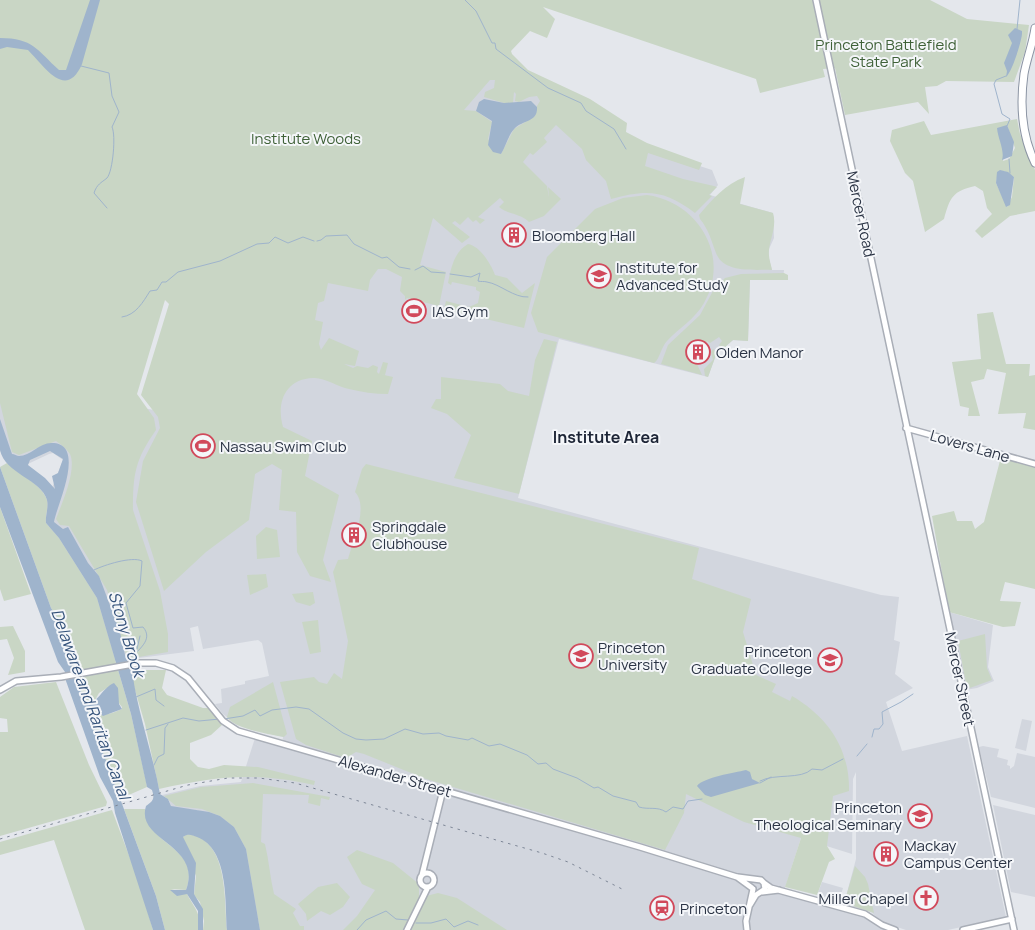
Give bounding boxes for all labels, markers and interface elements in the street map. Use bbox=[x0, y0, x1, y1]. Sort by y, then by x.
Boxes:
park label: Princeton Battlefield State Park bbox=[815, 34, 957, 72]
park label: Institute Woods bbox=[251, 128, 361, 149]
street label: Mercer Road bbox=[842, 169, 880, 259]
building icon: Bloomberg Hall bbox=[501, 222, 527, 248]
place label: Bloomberg Hall bbox=[532, 225, 635, 246]
place label: Institute for Advanced Study bbox=[616, 257, 729, 295]
school or university icon: Institute for Advanced Study bbox=[586, 263, 612, 289]
sports icon: IAS Gym bbox=[401, 298, 427, 324]
place label: IAS Gym bbox=[432, 301, 488, 322]
building icon: Olden Manor bbox=[685, 339, 711, 365]
place label: Olden Manor bbox=[716, 342, 804, 363]
street label: Lovers Lane bbox=[928, 425, 1012, 467]
district label: Institute Area bbox=[553, 426, 659, 448]
sports icon: Nassau Swim Club bbox=[190, 433, 216, 459]
place label: Nassau Swim Club bbox=[220, 436, 347, 457]
place label: Springdale Clubhouse bbox=[372, 516, 448, 554]
building icon: Springdale Clubhouse bbox=[341, 522, 367, 548]
water label: Stony Brook bbox=[104, 588, 151, 682]
water label: Delaware and Raritan Canal bbox=[46, 606, 137, 804]
street label: Mercer Street bbox=[940, 630, 980, 728]
place label: Princeton University bbox=[598, 637, 667, 675]
place label: Princeton Graduate College bbox=[691, 641, 812, 679]
school or university icon: Princeton University bbox=[568, 643, 594, 669]
school or university icon: Princeton Graduate College bbox=[817, 647, 843, 673]
street label: Alexander Street bbox=[336, 750, 454, 802]
place label: Princeton Theological Seminary bbox=[754, 797, 902, 835]
school or university icon: Princeton Theological Seminary bbox=[907, 803, 933, 829]
place label: Mackay Campus Center bbox=[904, 835, 1013, 873]
building icon: Mackay Campus Center bbox=[873, 841, 899, 867]
church icon: Miller Chapel bbox=[913, 885, 939, 911]
place label: Miller Chapel bbox=[819, 888, 908, 909]
station icon: Princeton bbox=[649, 895, 675, 921]
place label: Princeton bbox=[680, 898, 747, 919]

